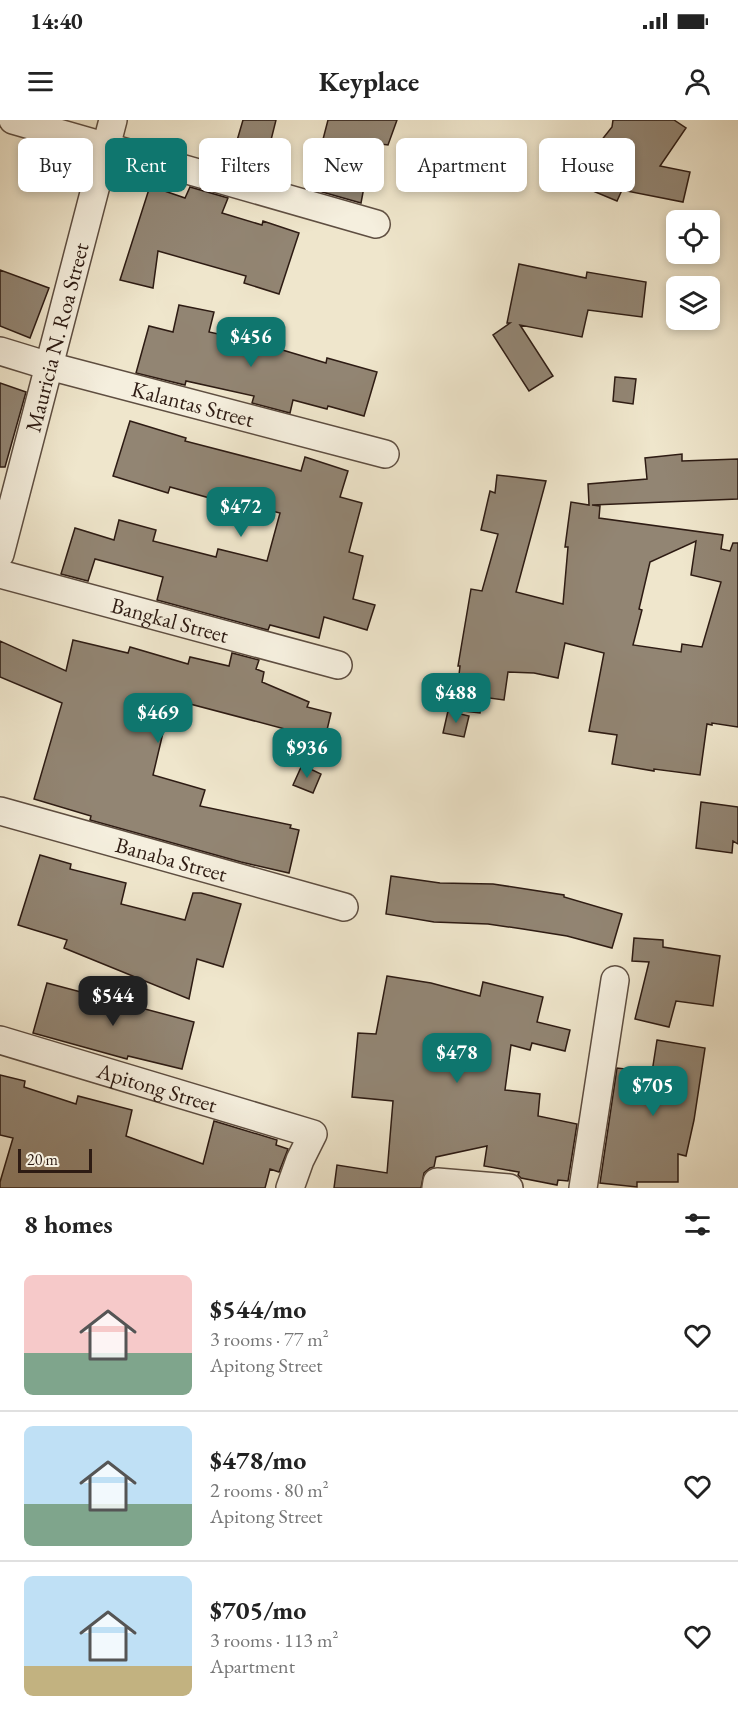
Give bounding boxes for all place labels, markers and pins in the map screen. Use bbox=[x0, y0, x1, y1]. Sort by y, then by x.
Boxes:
pin: $456 bbox=[215, 317, 287, 368]
pin: $472 bbox=[205, 487, 277, 538]
pin: $488 bbox=[420, 673, 492, 724]
pin: $469 bbox=[122, 693, 194, 744]
pin: $936 bbox=[271, 728, 343, 779]
pin: $544 bbox=[77, 976, 149, 1027]
pin: $478 bbox=[421, 1033, 493, 1084]
pin: $705 bbox=[617, 1066, 689, 1117]

